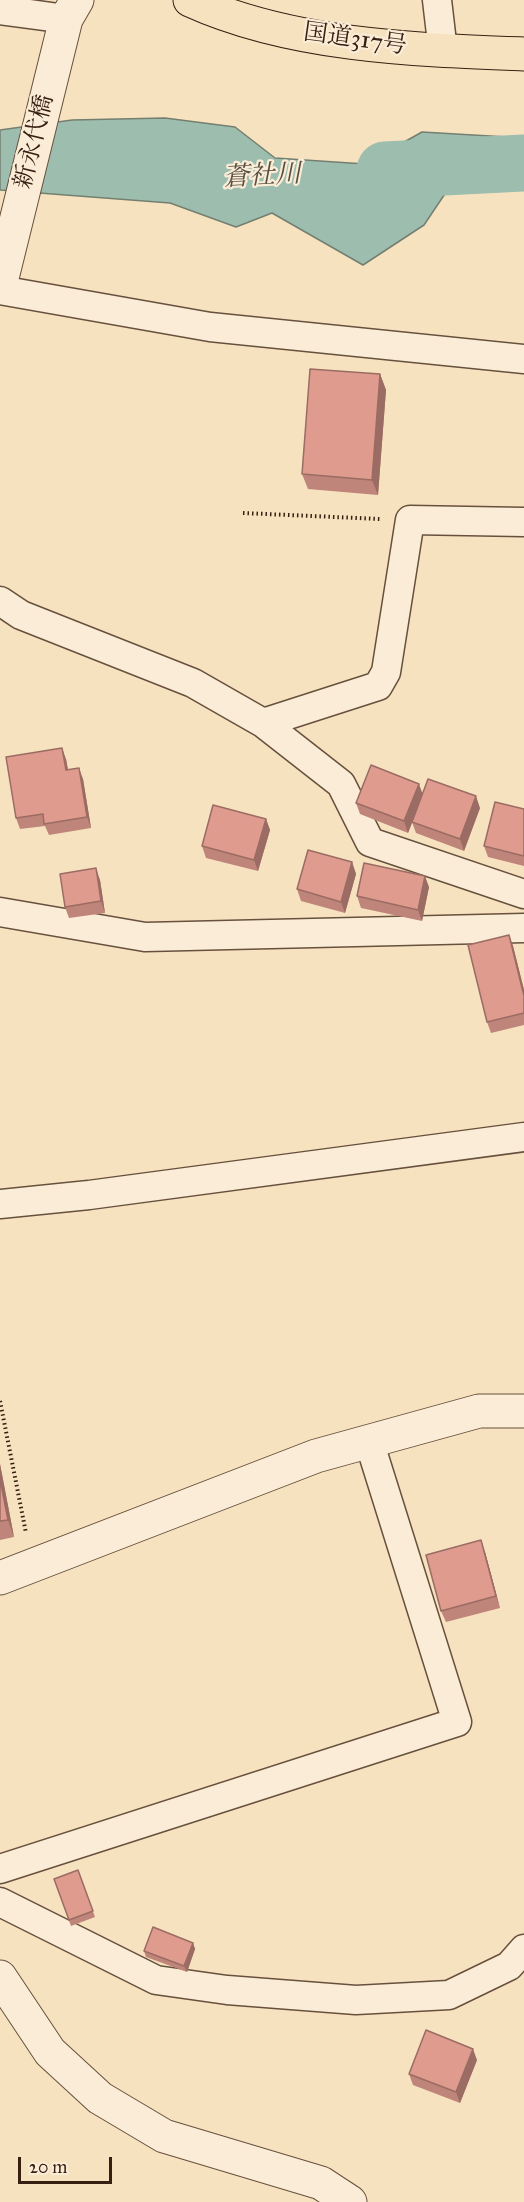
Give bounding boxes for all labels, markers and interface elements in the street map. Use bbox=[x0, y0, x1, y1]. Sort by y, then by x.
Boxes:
street label: 国道317号 bbox=[302, 19, 408, 61]
street label: 新永代橋 bbox=[9, 92, 61, 192]
water label: 蒼社川 bbox=[222, 159, 302, 195]
scale bar bbox=[21, 2145, 116, 2183]
text: 20 m bbox=[29, 2156, 67, 2178]

